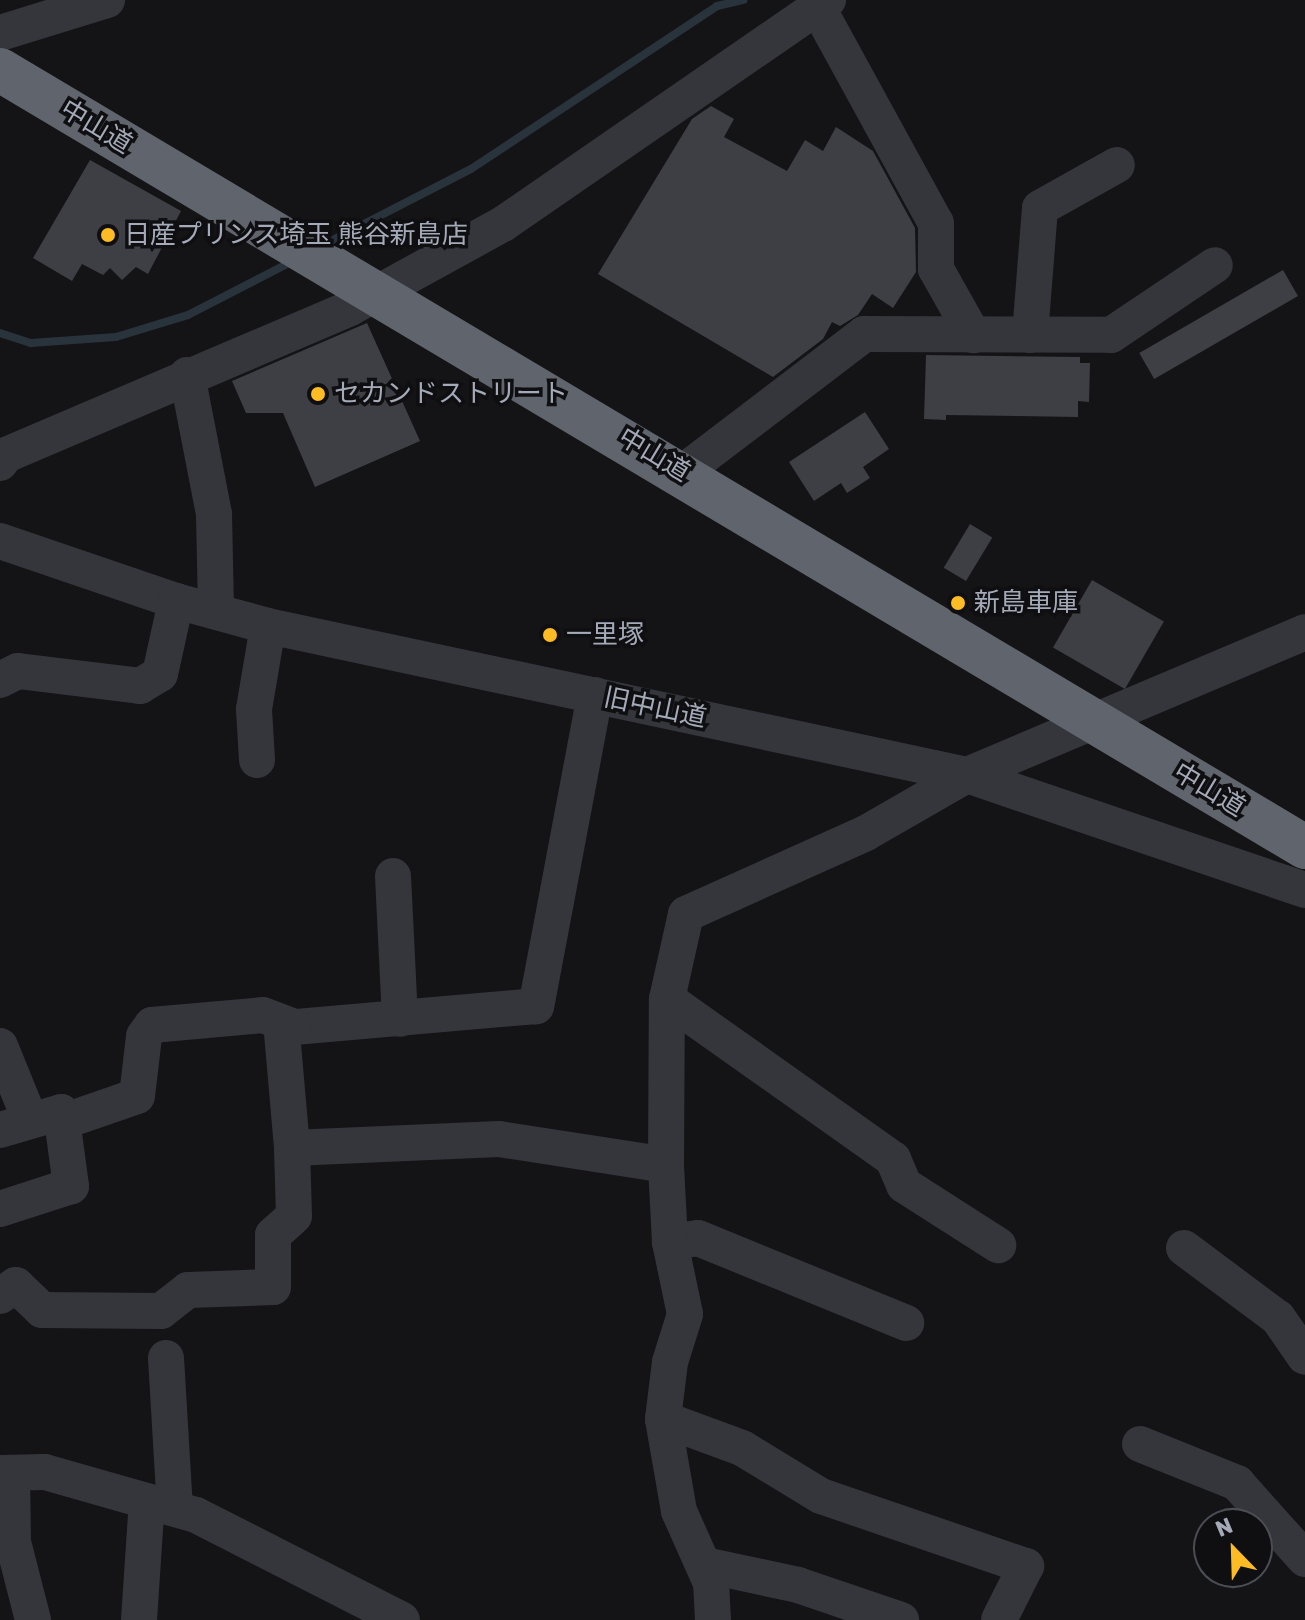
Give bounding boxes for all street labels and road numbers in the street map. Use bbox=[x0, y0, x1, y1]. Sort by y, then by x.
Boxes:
street label: 中山道 bbox=[55, 94, 137, 160]
street label: 中山道 bbox=[613, 422, 695, 488]
street label: 旧中山道 bbox=[601, 682, 709, 734]
street label: 中山道 bbox=[1168, 757, 1250, 823]

